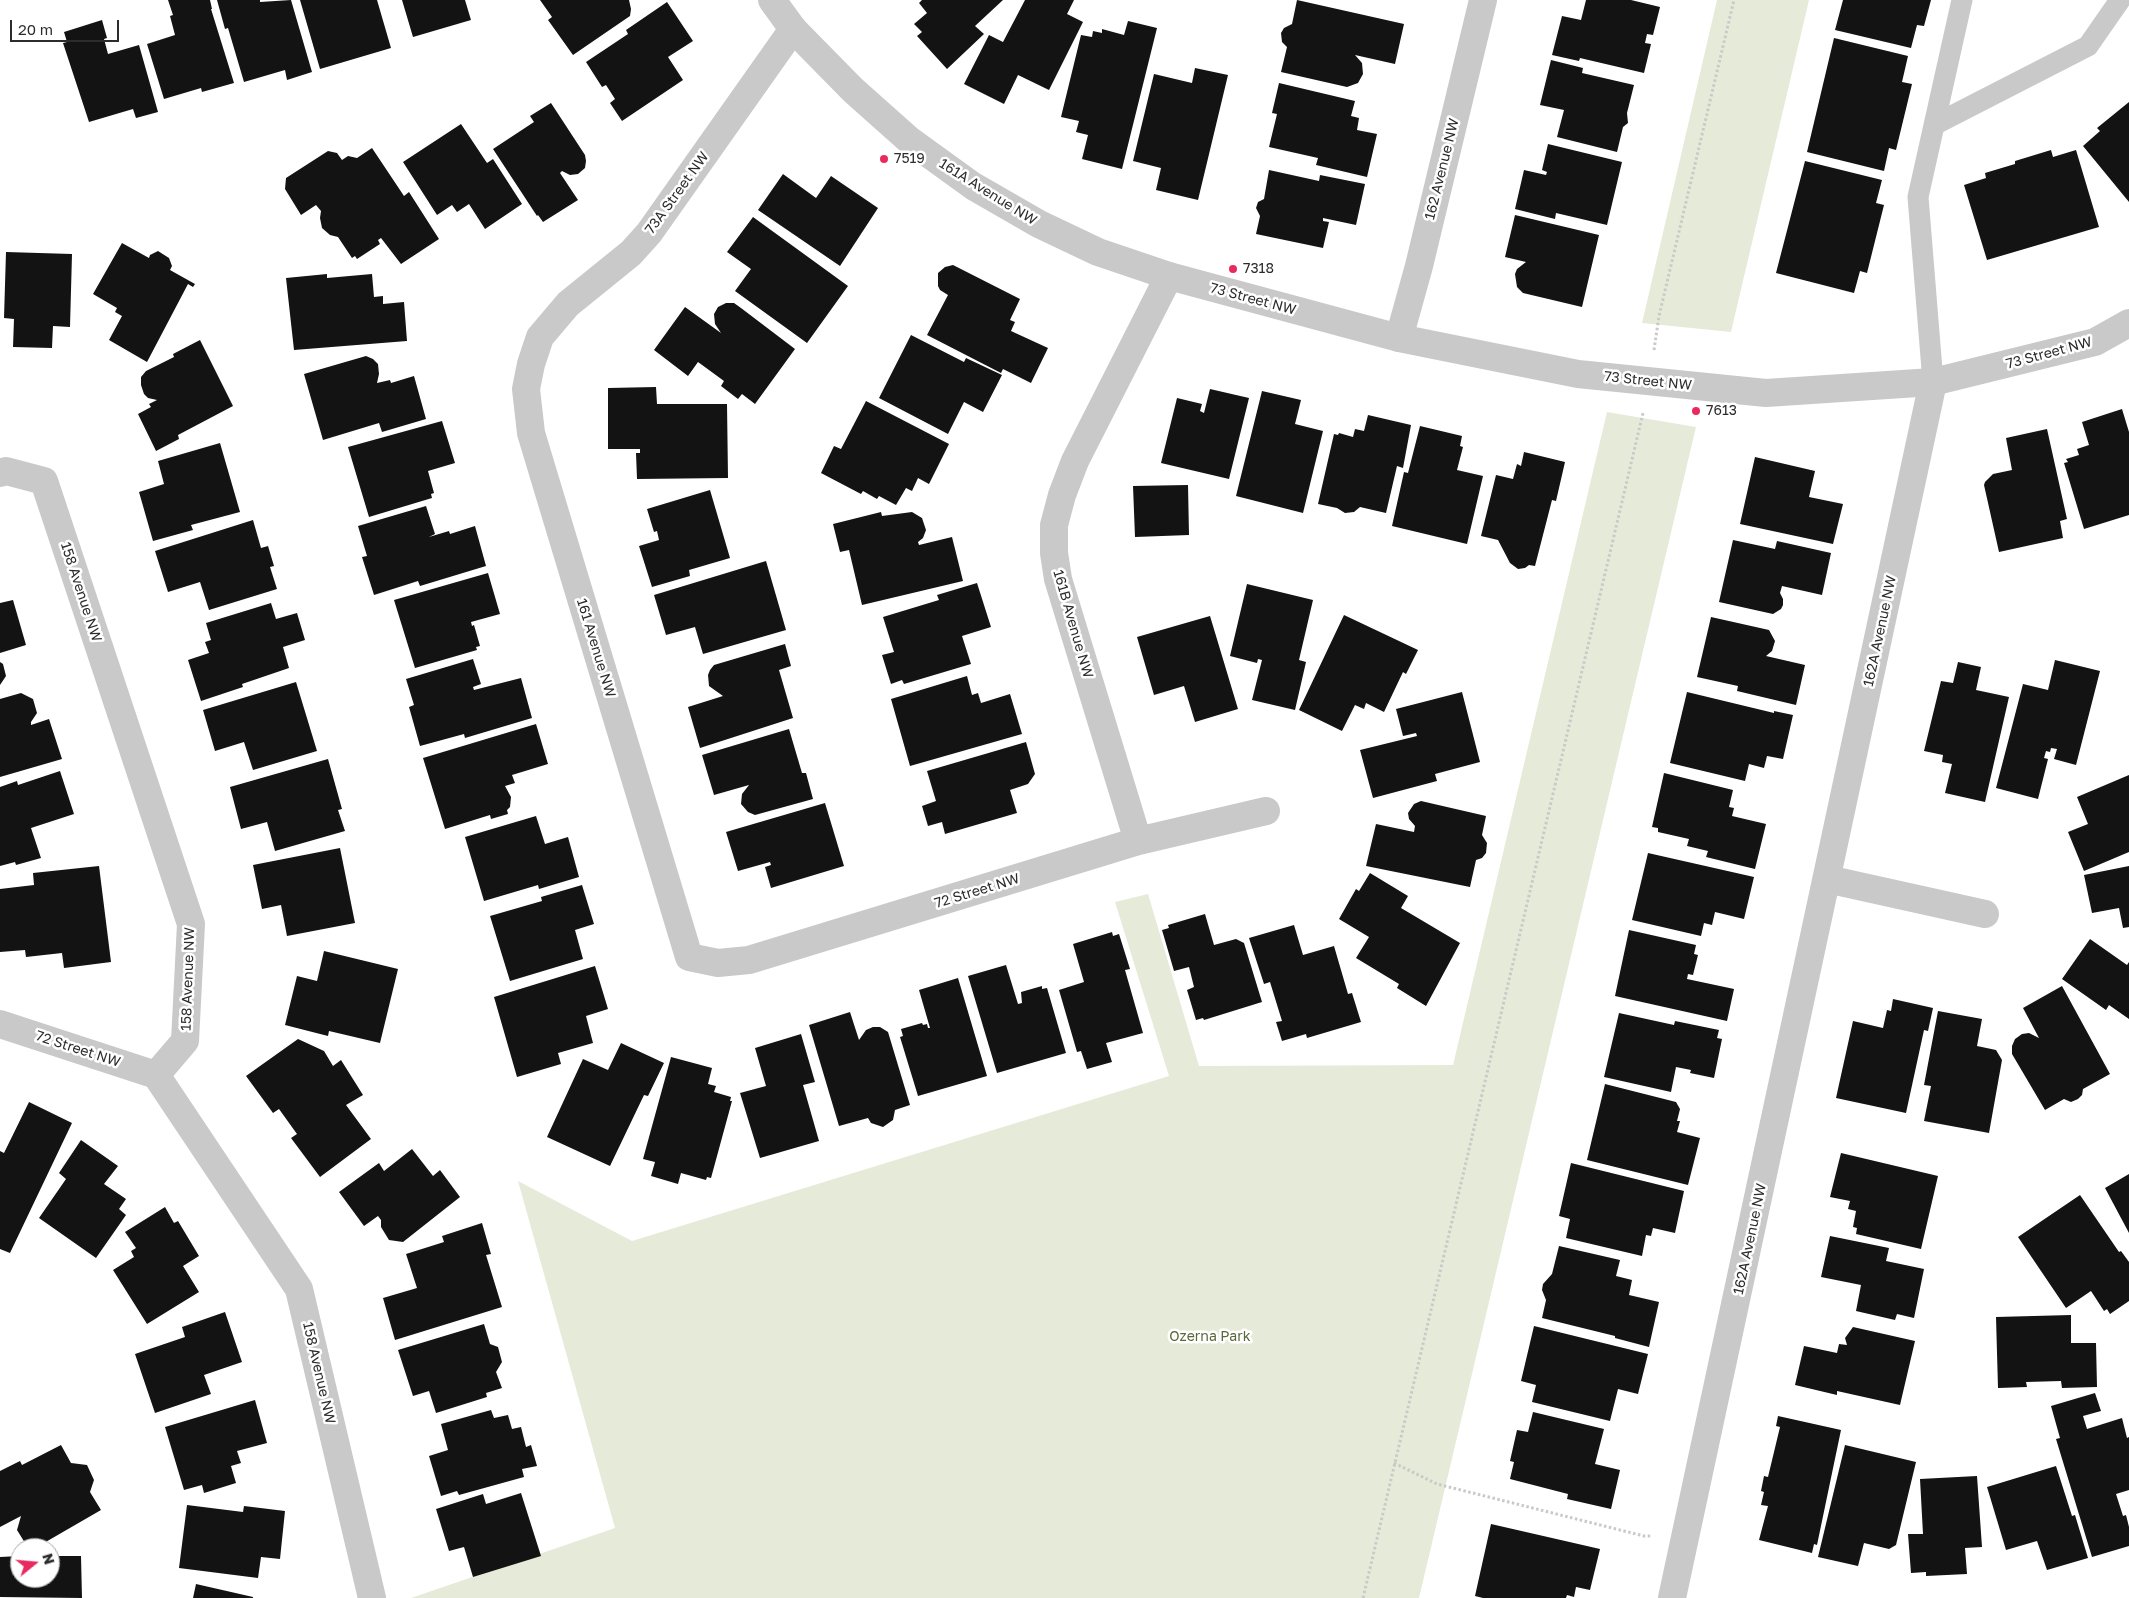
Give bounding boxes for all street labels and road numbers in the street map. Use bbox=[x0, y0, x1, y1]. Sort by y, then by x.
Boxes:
street label: 162 Avenue NW bbox=[1421, 117, 1463, 221]
street label: 73A Street NW bbox=[642, 149, 712, 237]
street label: 161A Avenue NW bbox=[936, 155, 1040, 229]
street label: 73 Street NW bbox=[1208, 279, 1298, 319]
street label: 73 Street NW bbox=[2004, 333, 2094, 373]
street label: 73 Street NW bbox=[1603, 368, 1693, 394]
street label: 158 Avenue NW bbox=[57, 540, 105, 644]
street label: 161B Avenue NW bbox=[1049, 568, 1097, 680]
street label: 162A Avenue NW bbox=[1860, 574, 1900, 688]
street label: 161 Avenue NW bbox=[573, 597, 619, 699]
street label: 72 Street NW bbox=[932, 870, 1022, 912]
street label: 158 Avenue NW bbox=[178, 927, 198, 1031]
street label: 72 Street NW bbox=[34, 1027, 122, 1071]
street label: 162A Avenue NW bbox=[1730, 1182, 1770, 1296]
street label: 158 Avenue NW bbox=[299, 1320, 339, 1426]

